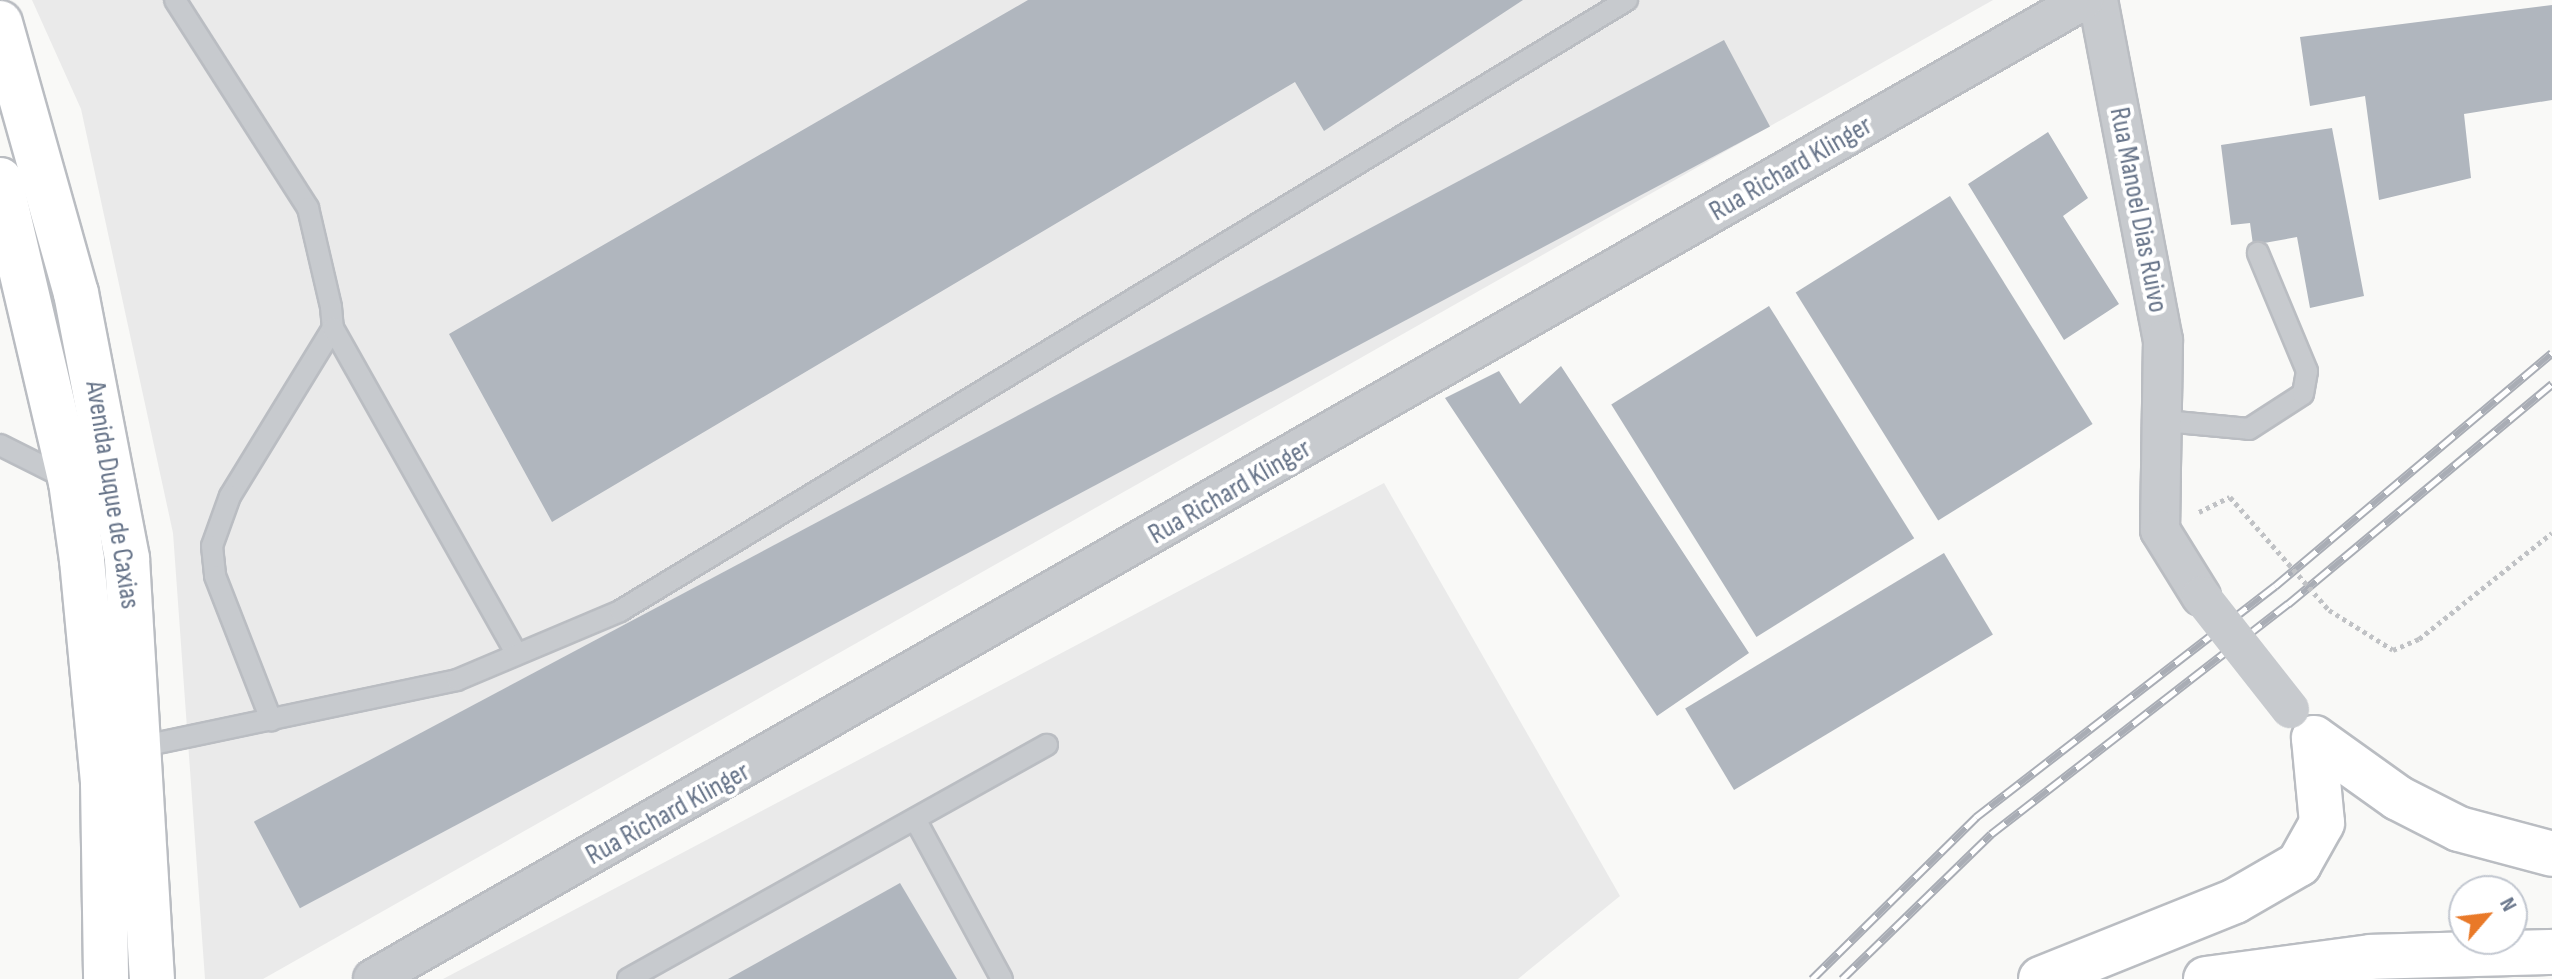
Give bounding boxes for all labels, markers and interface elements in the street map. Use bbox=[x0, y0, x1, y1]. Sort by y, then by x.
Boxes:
street label: Rua Manoel Dias Ruivo bbox=[2102, 105, 2174, 315]
street label: Rua Richard Klinger bbox=[1704, 109, 1878, 229]
street label: Avenida Duque de Caxias bbox=[77, 379, 147, 611]
street label: Rua Richard Klinger bbox=[1143, 432, 1317, 552]
street label: Rua Richard Klinger bbox=[580, 755, 756, 873]
north arrow bbox=[2448, 875, 2528, 955]
text: N bbox=[2493, 893, 2523, 916]

